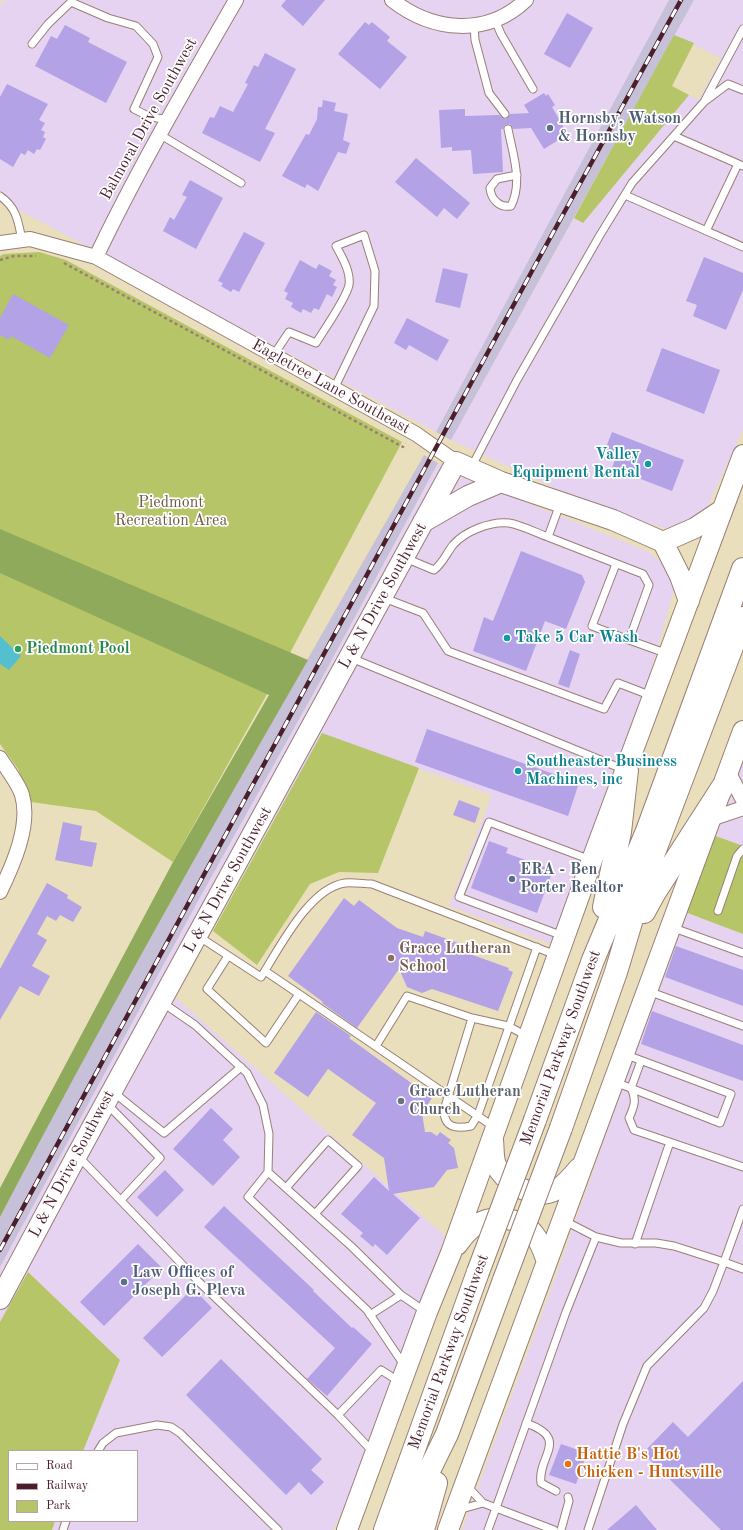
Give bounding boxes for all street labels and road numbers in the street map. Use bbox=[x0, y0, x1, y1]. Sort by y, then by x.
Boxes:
street label: Balmoral Drive Southwest bbox=[96, 35, 202, 203]
street label: Eagletree Lane Southeast bbox=[248, 335, 414, 439]
street label: L & N Drive Southwest bbox=[335, 520, 431, 672]
street label: L & N Drive Southwest bbox=[180, 804, 276, 956]
street label: Memorial Parkway Southwest bbox=[517, 948, 605, 1148]
street label: L & N Drive Southwest bbox=[25, 1087, 119, 1241]
street label: Memorial Parkway Southwest bbox=[405, 1252, 493, 1452]

